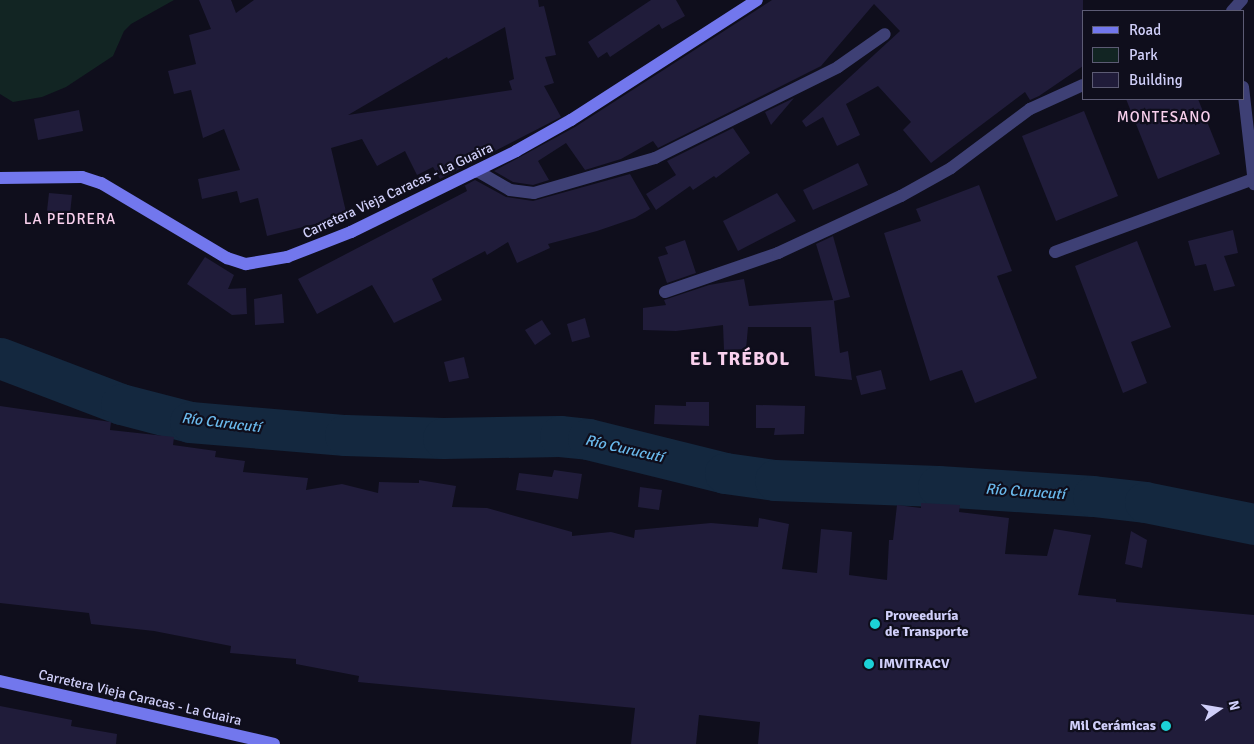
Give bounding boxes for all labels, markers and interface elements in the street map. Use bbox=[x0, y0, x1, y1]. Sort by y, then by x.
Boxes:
legend bbox=[1082, 10, 1244, 100]
text: Road bbox=[1129, 21, 1161, 39]
text: Park bbox=[1129, 46, 1158, 64]
text: Building bbox=[1129, 71, 1183, 89]
district label: MONTESANO bbox=[1116, 109, 1212, 127]
street label: Carretera Vieja Caracas - La Guaira bbox=[300, 139, 496, 243]
district label: LA PEDRERA bbox=[22, 211, 118, 229]
district label: EL TRÉBOL bbox=[689, 349, 791, 371]
water label: Río Curucutí bbox=[180, 409, 262, 437]
water label: Río Curucutí bbox=[583, 431, 665, 467]
water label: Río Curucutí bbox=[985, 480, 1065, 504]
place label: Proveeduría de Transporte bbox=[885, 608, 969, 640]
marker: Proveeduría de Transporte bbox=[869, 618, 881, 630]
place label: IMVITRACV bbox=[879, 656, 949, 672]
marker: IMVITRACV bbox=[863, 658, 875, 670]
street label: Carretera Vieja Caracas - La Guaira bbox=[37, 666, 243, 730]
north arrow bbox=[1194, 684, 1244, 734]
text: N bbox=[1225, 699, 1243, 712]
place label: Mil Cerámicas bbox=[1069, 718, 1156, 734]
marker: Mil Cerámicas bbox=[1160, 720, 1172, 732]

